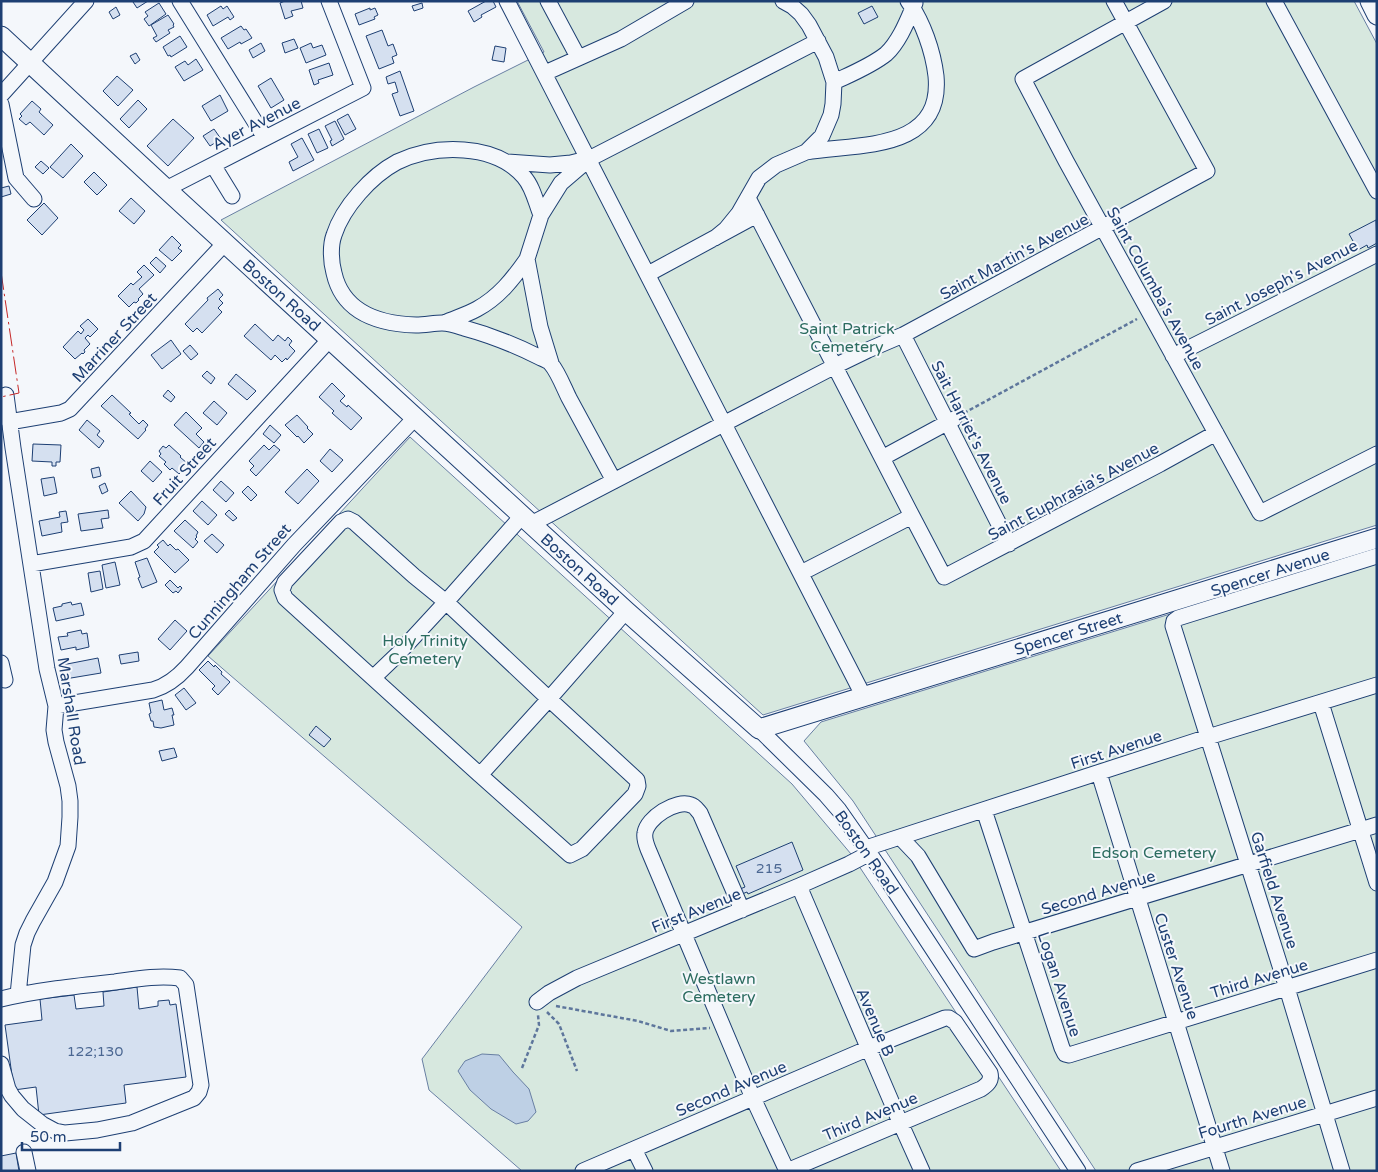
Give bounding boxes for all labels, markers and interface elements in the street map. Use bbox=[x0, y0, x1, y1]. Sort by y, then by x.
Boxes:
street label: Ayer Avenue bbox=[209, 93, 304, 155]
street label: Saint Columba's Avenue bbox=[1102, 203, 1208, 374]
street label: Saint Martin's Avenue bbox=[937, 209, 1092, 305]
street label: Saint Joseph's Avenue bbox=[1202, 236, 1361, 330]
street label: Boston Road bbox=[238, 255, 325, 336]
street label: Marriner Street bbox=[68, 289, 161, 387]
park label: Saint Patrick Cemetery bbox=[799, 319, 895, 357]
street label: Sait Harriet's Avenue bbox=[926, 357, 1016, 507]
street label: Fruit Street bbox=[149, 433, 221, 510]
street label: Saint Euphrasia's Avenue bbox=[985, 438, 1162, 545]
street label: Cunningham Street bbox=[184, 520, 296, 644]
street label: Boston Road bbox=[536, 529, 623, 610]
street label: Spencer Avenue bbox=[1208, 544, 1332, 602]
street label: Spencer Street bbox=[1012, 608, 1125, 660]
park label: Holy Trinity Cemetery bbox=[382, 631, 468, 669]
street label: Marshall Road bbox=[53, 656, 89, 767]
street label: First Avenue bbox=[1068, 726, 1164, 774]
street label: Boston Road bbox=[830, 807, 903, 899]
street label: Garfield Avenue bbox=[1246, 829, 1302, 951]
park label: Edson Cemetery bbox=[1092, 843, 1217, 863]
house number: 215 bbox=[756, 860, 782, 877]
street label: Second Avenue bbox=[1039, 866, 1158, 920]
street label: First Avenue bbox=[649, 884, 744, 938]
street label: Custer Avenue bbox=[1149, 910, 1203, 1022]
street label: Logan Avenue bbox=[1033, 929, 1085, 1039]
street label: Third Avenue bbox=[1208, 955, 1310, 1003]
park label: Westlawn Cemetery bbox=[682, 969, 756, 1007]
street label: Avenue B bbox=[852, 985, 898, 1060]
house number: 122;130 bbox=[67, 1043, 123, 1060]
street label: Second Avenue bbox=[673, 1057, 790, 1121]
street label: Third Avenue bbox=[820, 1088, 921, 1146]
street label: Fourth Avenue bbox=[1196, 1092, 1309, 1144]
scale bar bbox=[22, 1120, 120, 1152]
text: 50 m bbox=[30, 1128, 67, 1146]

